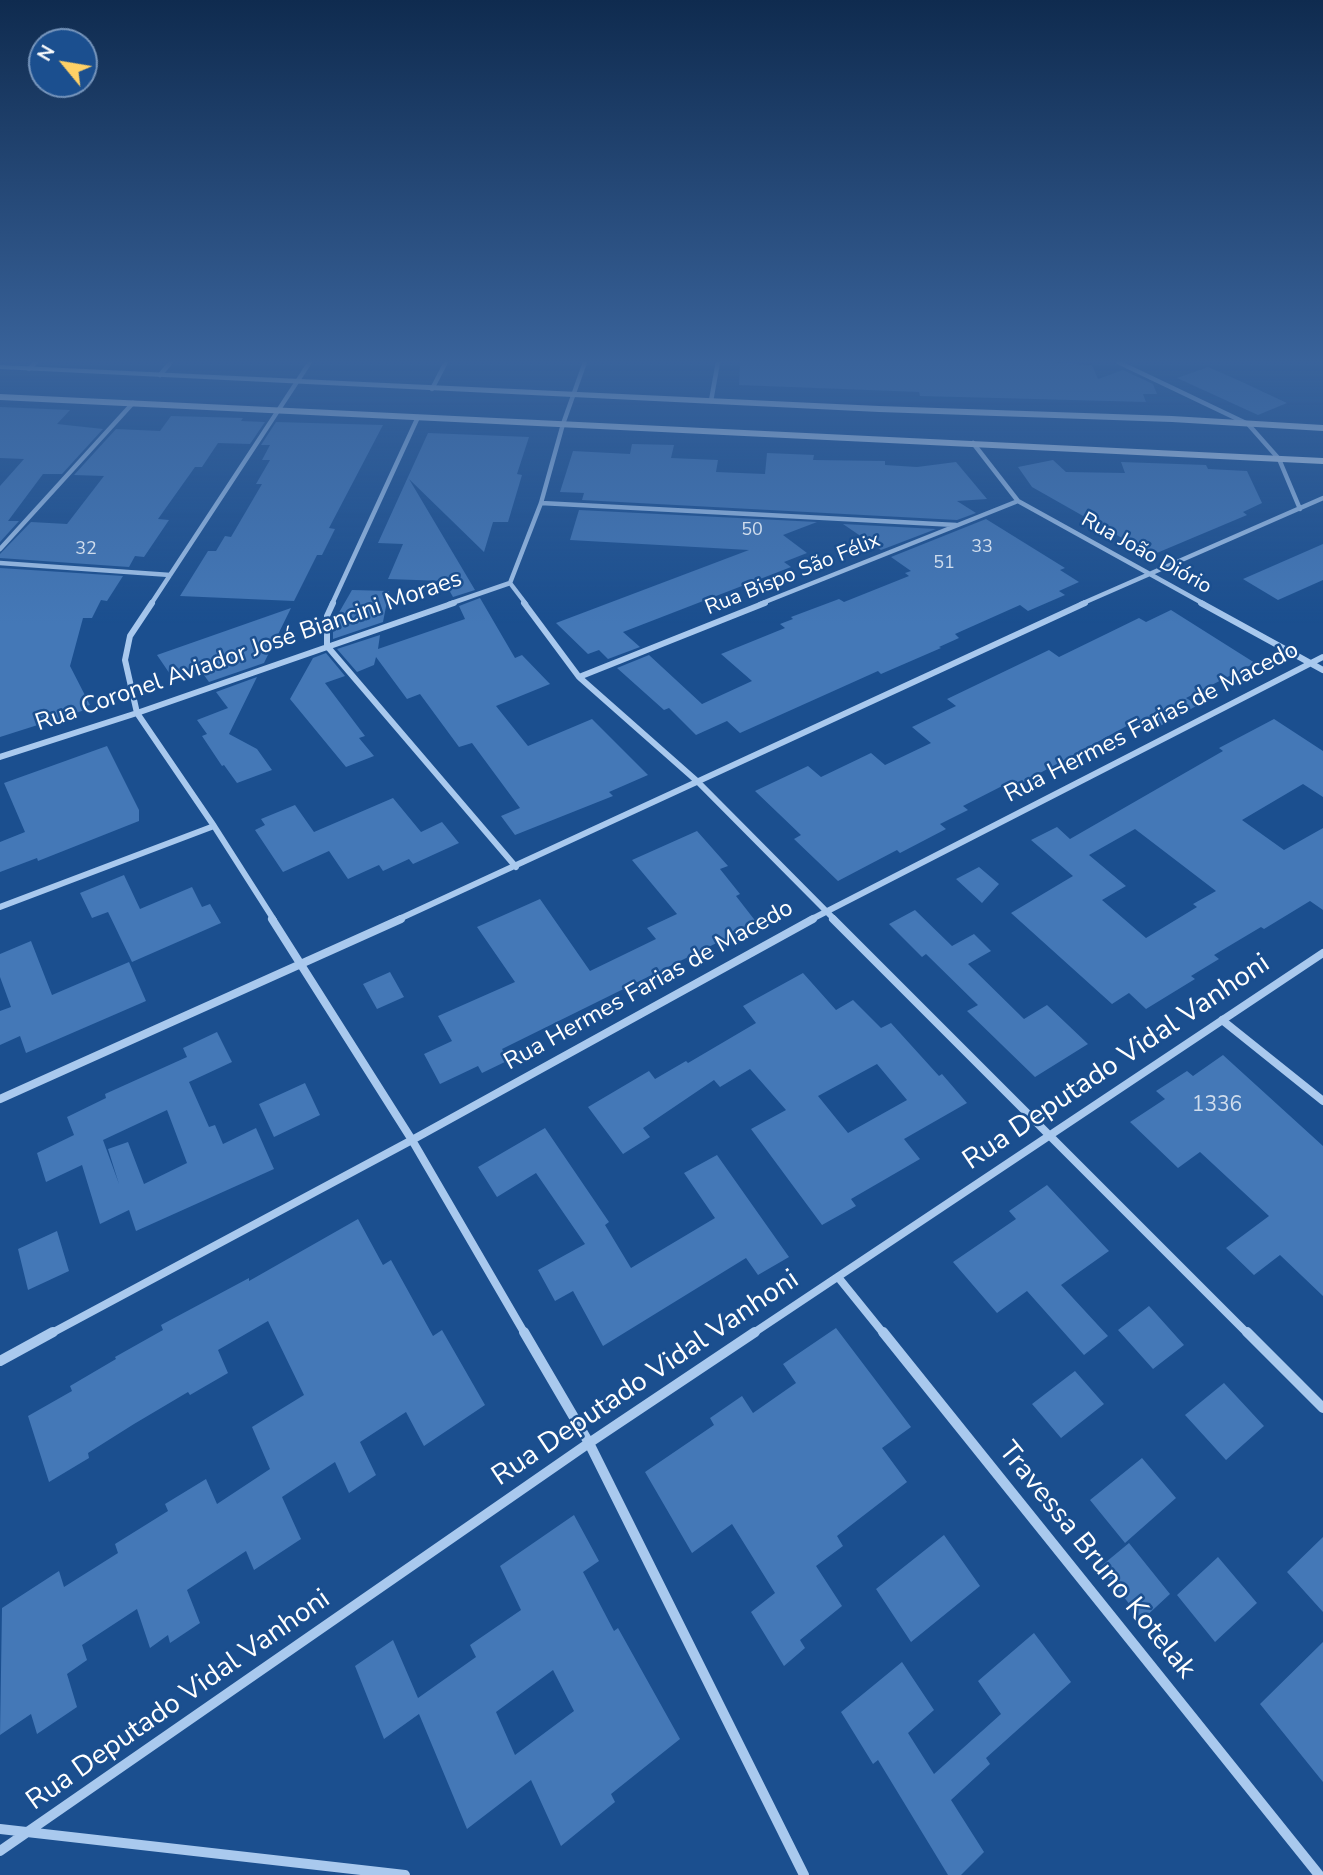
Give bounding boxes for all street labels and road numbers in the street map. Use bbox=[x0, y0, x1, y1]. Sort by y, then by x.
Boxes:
street label: Rua João Diório bbox=[1076, 508, 1216, 600]
street label: Rua Bispo São Félix bbox=[702, 528, 884, 622]
street label: Rua Coronel Aviador José Biancini Moraes bbox=[32, 565, 466, 739]
street label: Rua Hermes Farias de Macedo bbox=[1000, 636, 1304, 810]
street label: Rua Hermes Farias de Macedo bbox=[499, 894, 799, 1078]
street label: Rua Deputado Vidal Vanhoni bbox=[957, 948, 1277, 1178]
street label: Rua Deputado Vidal Vanhoni bbox=[486, 1264, 806, 1494]
street label: Travessa Bruno Kotelak bbox=[990, 1436, 1202, 1686]
street label: Rua Deputado Vidal Vanhoni bbox=[21, 1583, 337, 1819]

